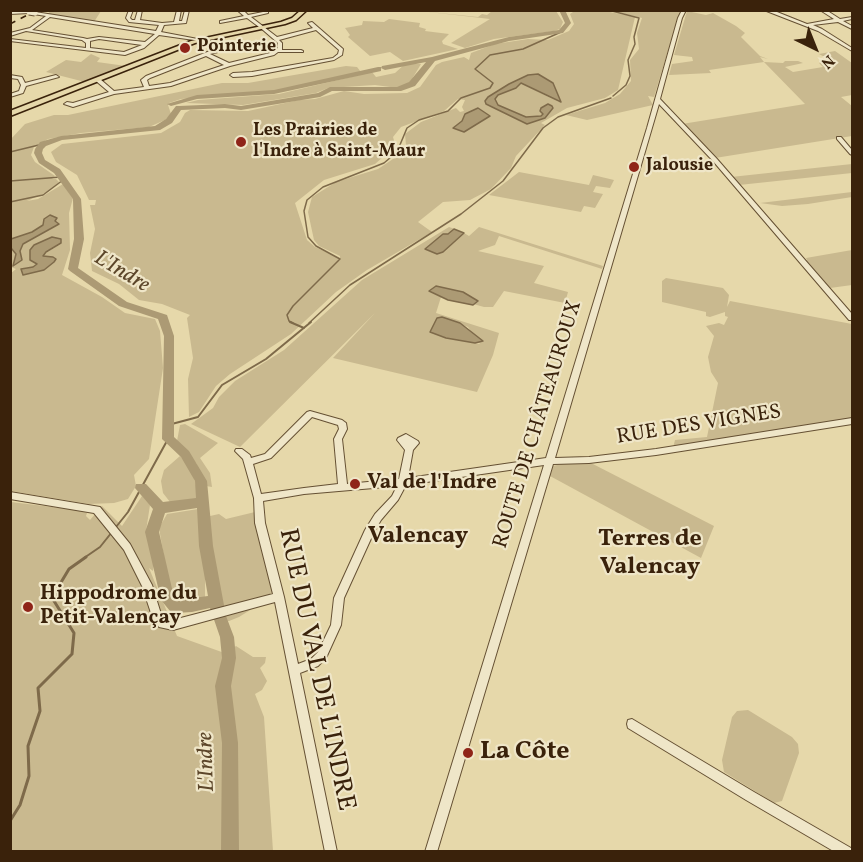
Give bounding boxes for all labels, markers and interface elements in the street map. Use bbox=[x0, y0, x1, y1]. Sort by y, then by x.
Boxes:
north arrow bbox=[785, 18, 845, 78]
place label: Pointerie bbox=[197, 37, 276, 59]
marker: Pointerie bbox=[178, 41, 192, 55]
text: N bbox=[816, 49, 839, 73]
place label: Les Prairies de l'Indre à Saint-Maur bbox=[253, 121, 425, 164]
marker: Les Prairies de l'Indre à Saint-Maur bbox=[234, 135, 248, 149]
place label: Jalousie bbox=[646, 156, 713, 178]
marker: Jalousie bbox=[627, 160, 641, 174]
water label: L'Indre bbox=[89, 246, 153, 300]
street label: ROUTE DE CHÂTEAUROUX bbox=[489, 298, 589, 552]
street label: RUE DES VIGNES bbox=[615, 401, 783, 451]
place label: Val de l'Indre bbox=[367, 471, 497, 497]
marker: Val de l'Indre bbox=[348, 477, 362, 491]
district label: Valencay bbox=[368, 524, 468, 552]
street label: RUE DU VAL DE L'INDRE bbox=[270, 526, 360, 814]
district label: Terres de Valencay bbox=[598, 527, 702, 583]
place label: Hippodrome du Petit-Valençay bbox=[40, 582, 197, 632]
marker: Hippodrome du Petit-Valençay bbox=[21, 600, 35, 614]
water label: L'Indre bbox=[194, 732, 222, 792]
place label: La Côte bbox=[480, 737, 570, 769]
marker: La Côte bbox=[461, 746, 475, 760]

